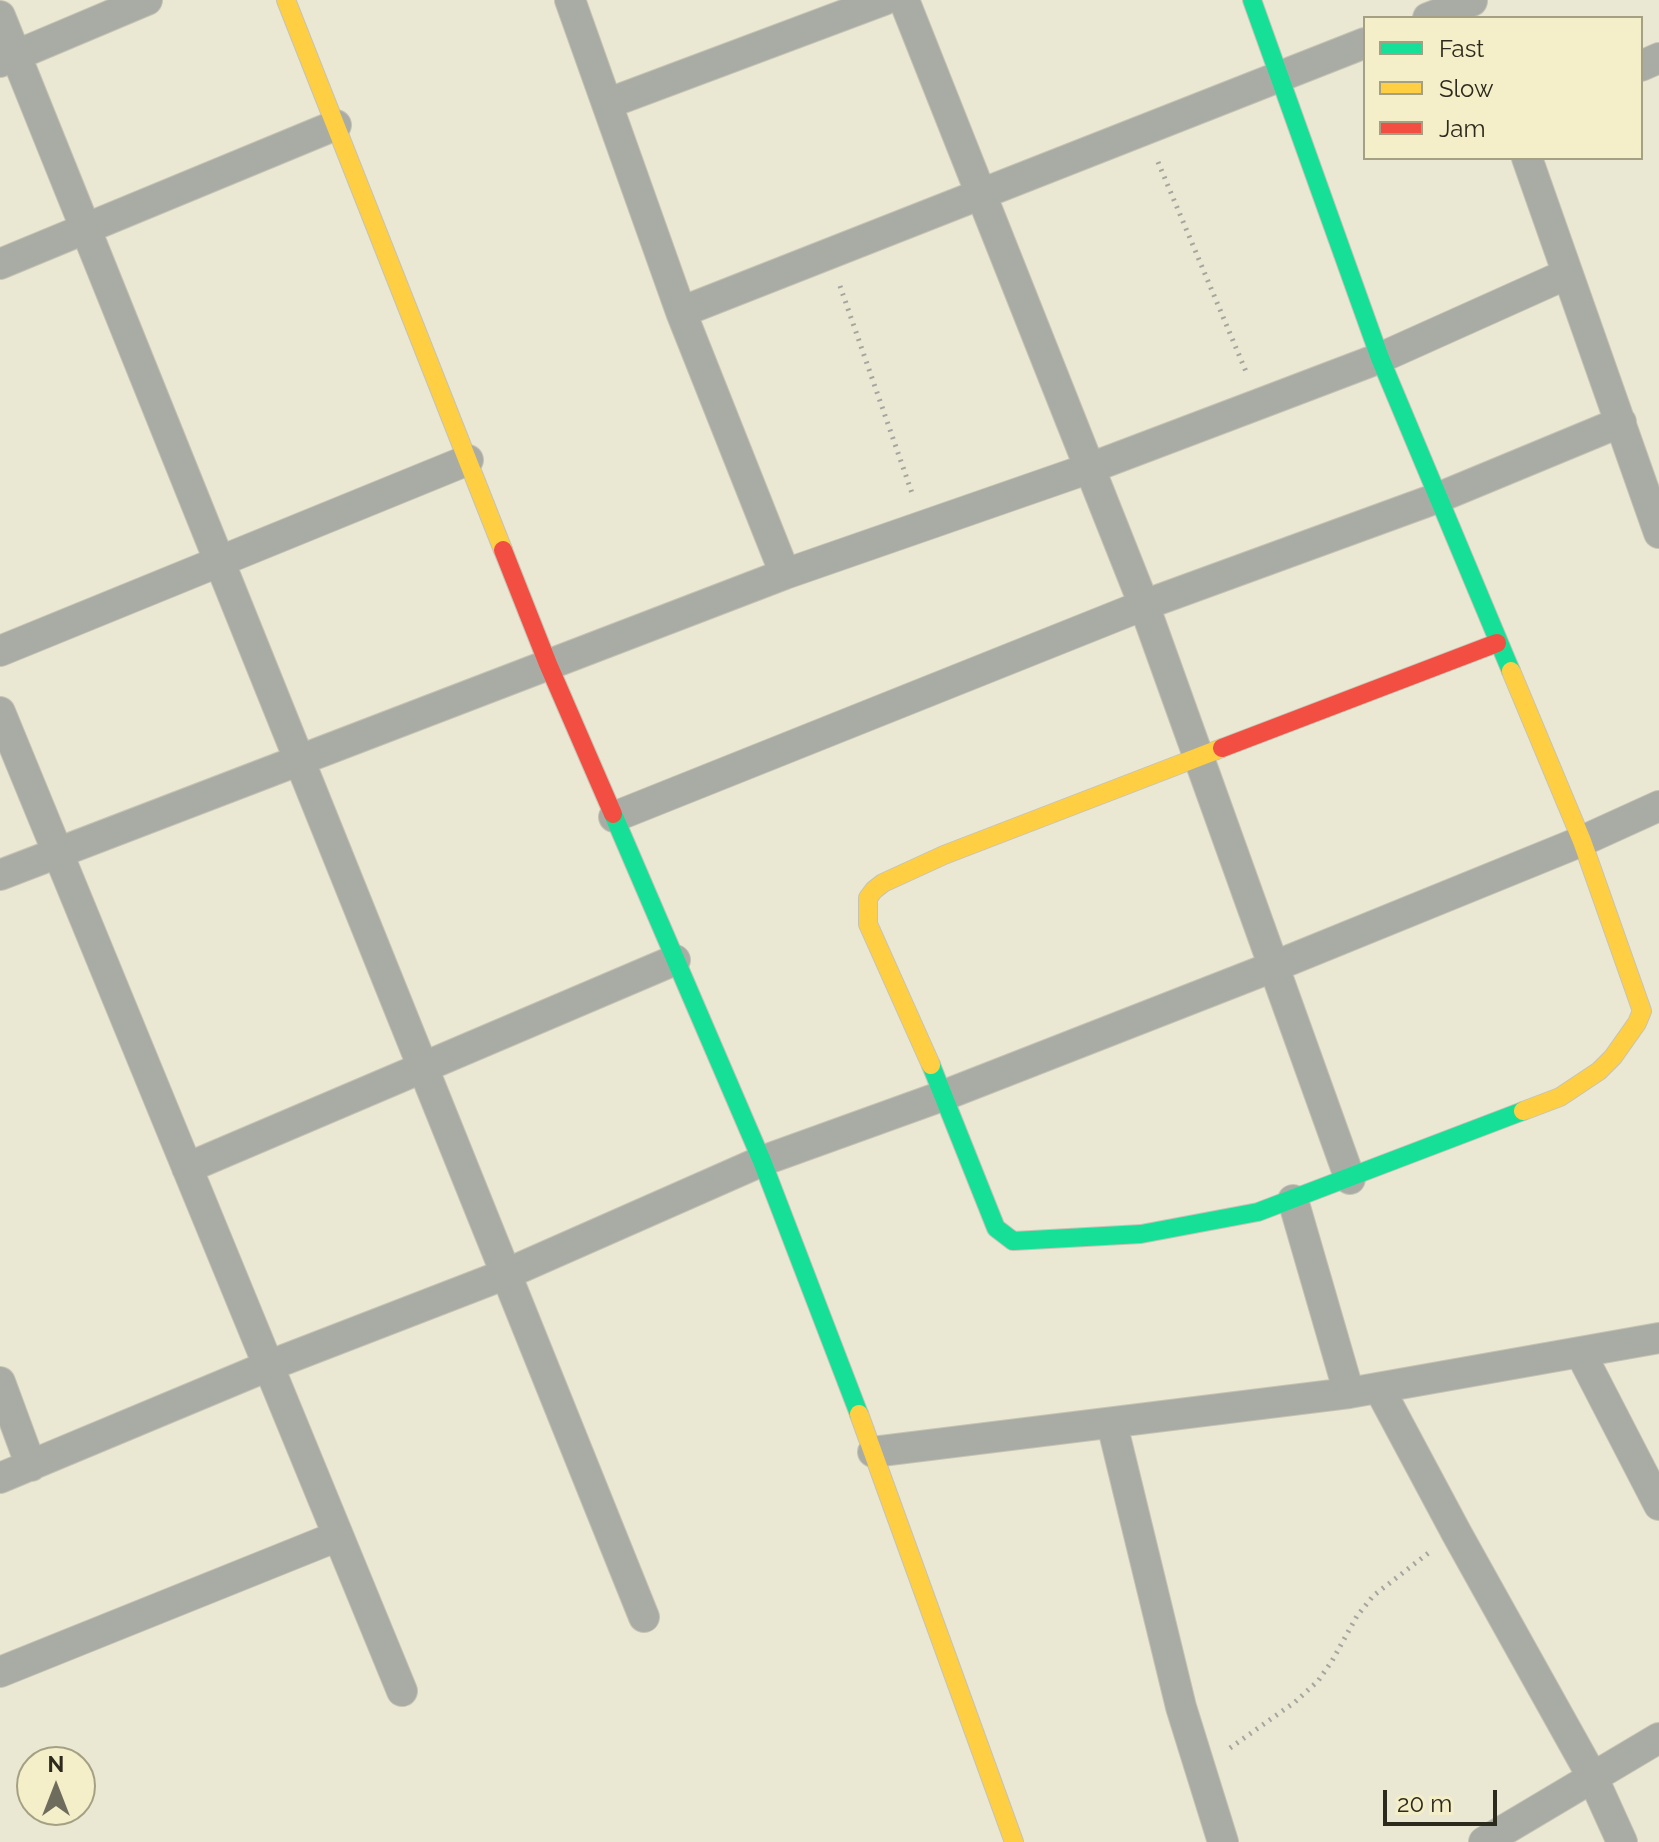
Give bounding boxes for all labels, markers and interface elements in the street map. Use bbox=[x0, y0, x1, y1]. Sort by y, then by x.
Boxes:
legend bbox=[1363, 16, 1643, 160]
text: Fast bbox=[1439, 34, 1484, 63]
text: Slow bbox=[1439, 74, 1493, 103]
text: Jam bbox=[1439, 114, 1485, 143]
north arrow bbox=[16, 1746, 96, 1826]
text: N bbox=[48, 1751, 64, 1777]
scale bar bbox=[1387, 1774, 1501, 1824]
text: 20 m bbox=[1397, 1789, 1452, 1818]

